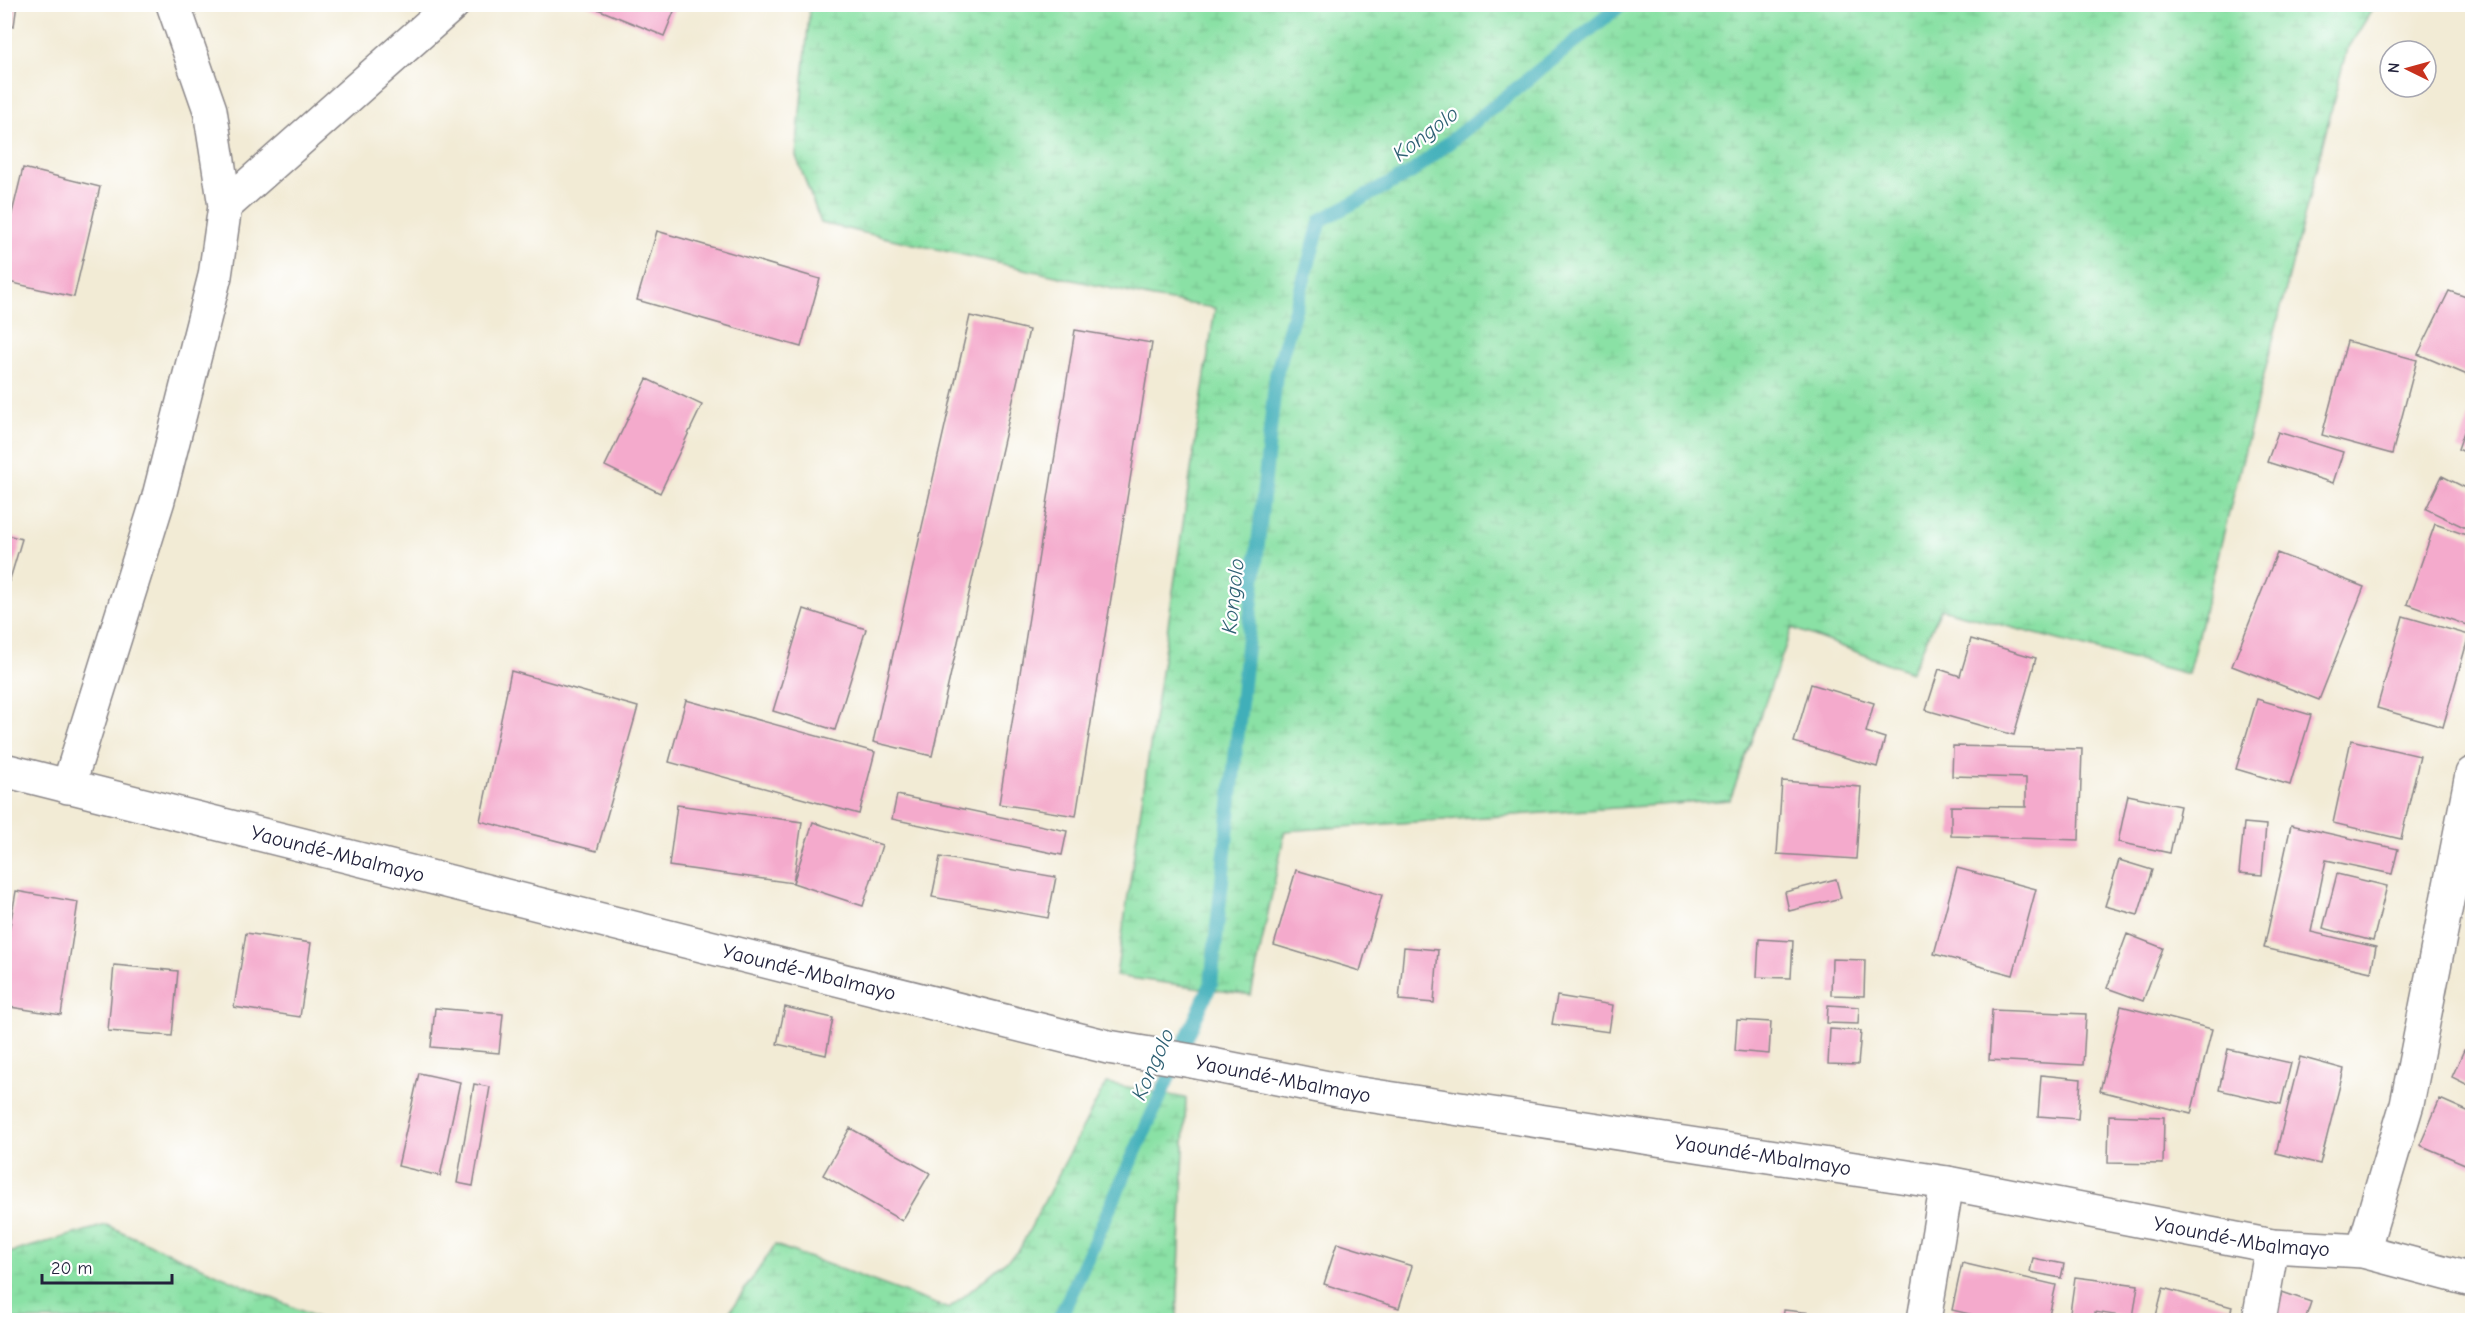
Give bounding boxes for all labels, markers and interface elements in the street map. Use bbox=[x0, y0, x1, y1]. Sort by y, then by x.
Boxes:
north arrow bbox=[2378, 39, 2438, 99]
text: N bbox=[2385, 62, 2403, 74]
water label: Kongolo bbox=[1388, 101, 1464, 167]
water label: Kongolo bbox=[1216, 557, 1250, 635]
street label: Yaoundé-Mbalmayo bbox=[248, 820, 427, 887]
street label: Yaoundé-Mbalmayo bbox=[720, 939, 898, 1005]
water label: Kongolo bbox=[1126, 1025, 1180, 1104]
street label: Yaoundé-Mbalmayo bbox=[1193, 1050, 1372, 1107]
street label: Yaoundé-Mbalmayo bbox=[1673, 1130, 1853, 1180]
street label: Yaoundé-Mbalmayo bbox=[2151, 1211, 2330, 1261]
scale bar bbox=[42, 1247, 172, 1285]
text: 20 m bbox=[51, 1258, 92, 1279]

